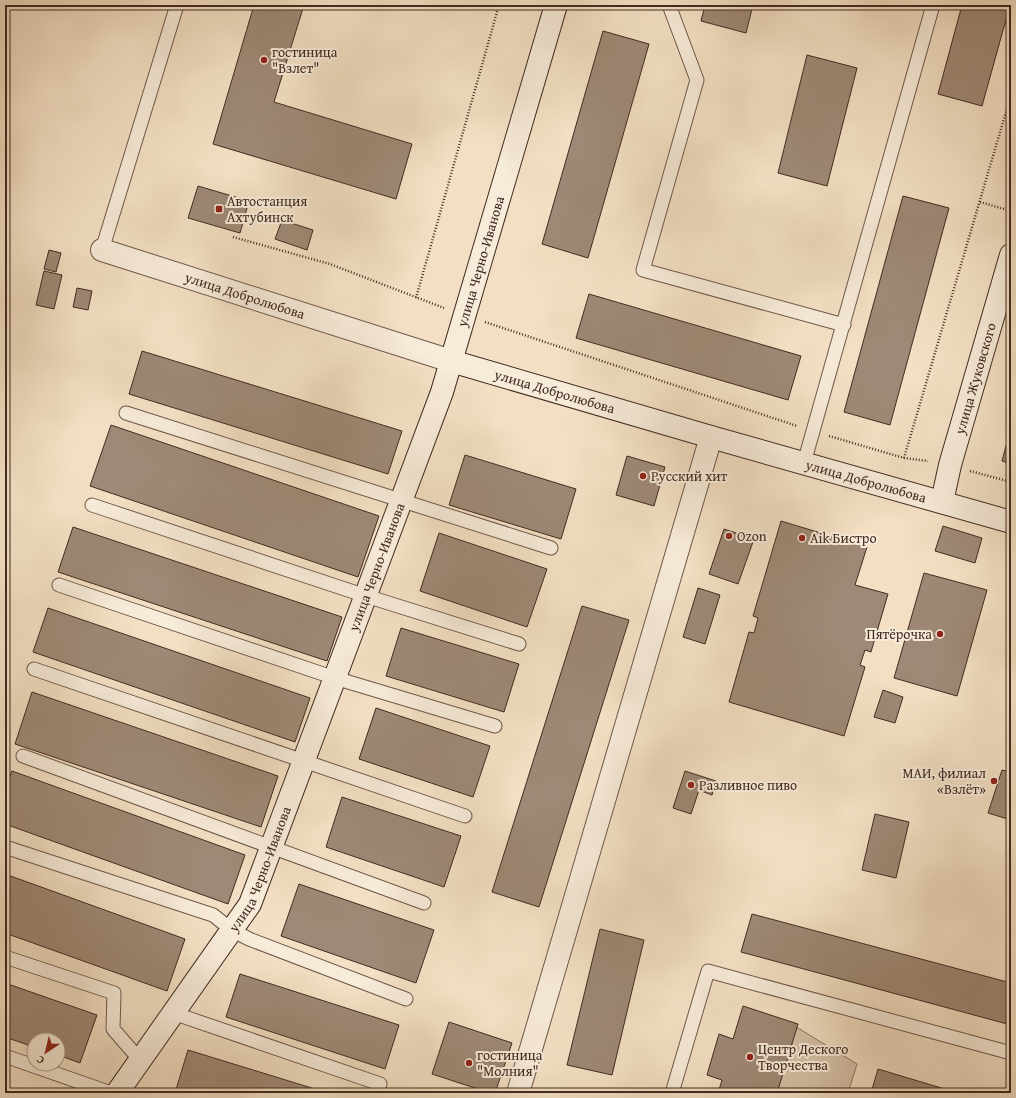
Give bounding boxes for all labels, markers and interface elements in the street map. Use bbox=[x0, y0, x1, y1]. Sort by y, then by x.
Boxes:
place label: гостиница "Взлет" bbox=[272, 42, 338, 78]
marker: гостиница "Взлет" bbox=[259, 55, 269, 65]
place label: Автостанция Ахтубинск bbox=[227, 191, 307, 227]
street label: улица Черно-Иванова bbox=[451, 193, 509, 330]
marker: Автостанция Ахтубинск bbox=[214, 204, 224, 214]
street label: улица Добролюбова bbox=[182, 267, 308, 324]
street label: улица Жуковского bbox=[949, 320, 1001, 438]
street label: улица Добролюбова bbox=[491, 364, 618, 418]
street label: улица Добролюбова bbox=[802, 454, 929, 508]
place label: Русский хит bbox=[651, 466, 728, 486]
marker: Русский хит bbox=[638, 471, 648, 481]
street label: улица Черно-Иванова bbox=[343, 500, 410, 635]
place label: Ozon bbox=[737, 526, 767, 546]
place label: Aik Бистро bbox=[810, 528, 877, 548]
marker: Ozon bbox=[724, 531, 734, 541]
marker: Aik Бистро bbox=[797, 533, 807, 543]
place label: Пятёрочка bbox=[866, 624, 932, 644]
marker: Пятёрочка bbox=[935, 629, 945, 639]
place label: МАИ, филиал «Взлёт» bbox=[902, 763, 986, 799]
place label: Разливное пиво bbox=[699, 775, 797, 795]
marker: МАИ, филиал «Взлёт» bbox=[989, 776, 999, 786]
marker: Разливное пиво bbox=[686, 780, 696, 790]
street label: улица Черно-Иванова bbox=[223, 803, 296, 937]
north arrow bbox=[26, 1032, 66, 1072]
place label: Центр Деского Творчества bbox=[758, 1039, 848, 1075]
place label: гостиница "Молния" bbox=[477, 1045, 543, 1081]
text: С bbox=[33, 1052, 47, 1069]
marker: Центр Деского Творчества bbox=[745, 1052, 755, 1062]
marker: гостиница "Молния" bbox=[464, 1058, 474, 1068]

